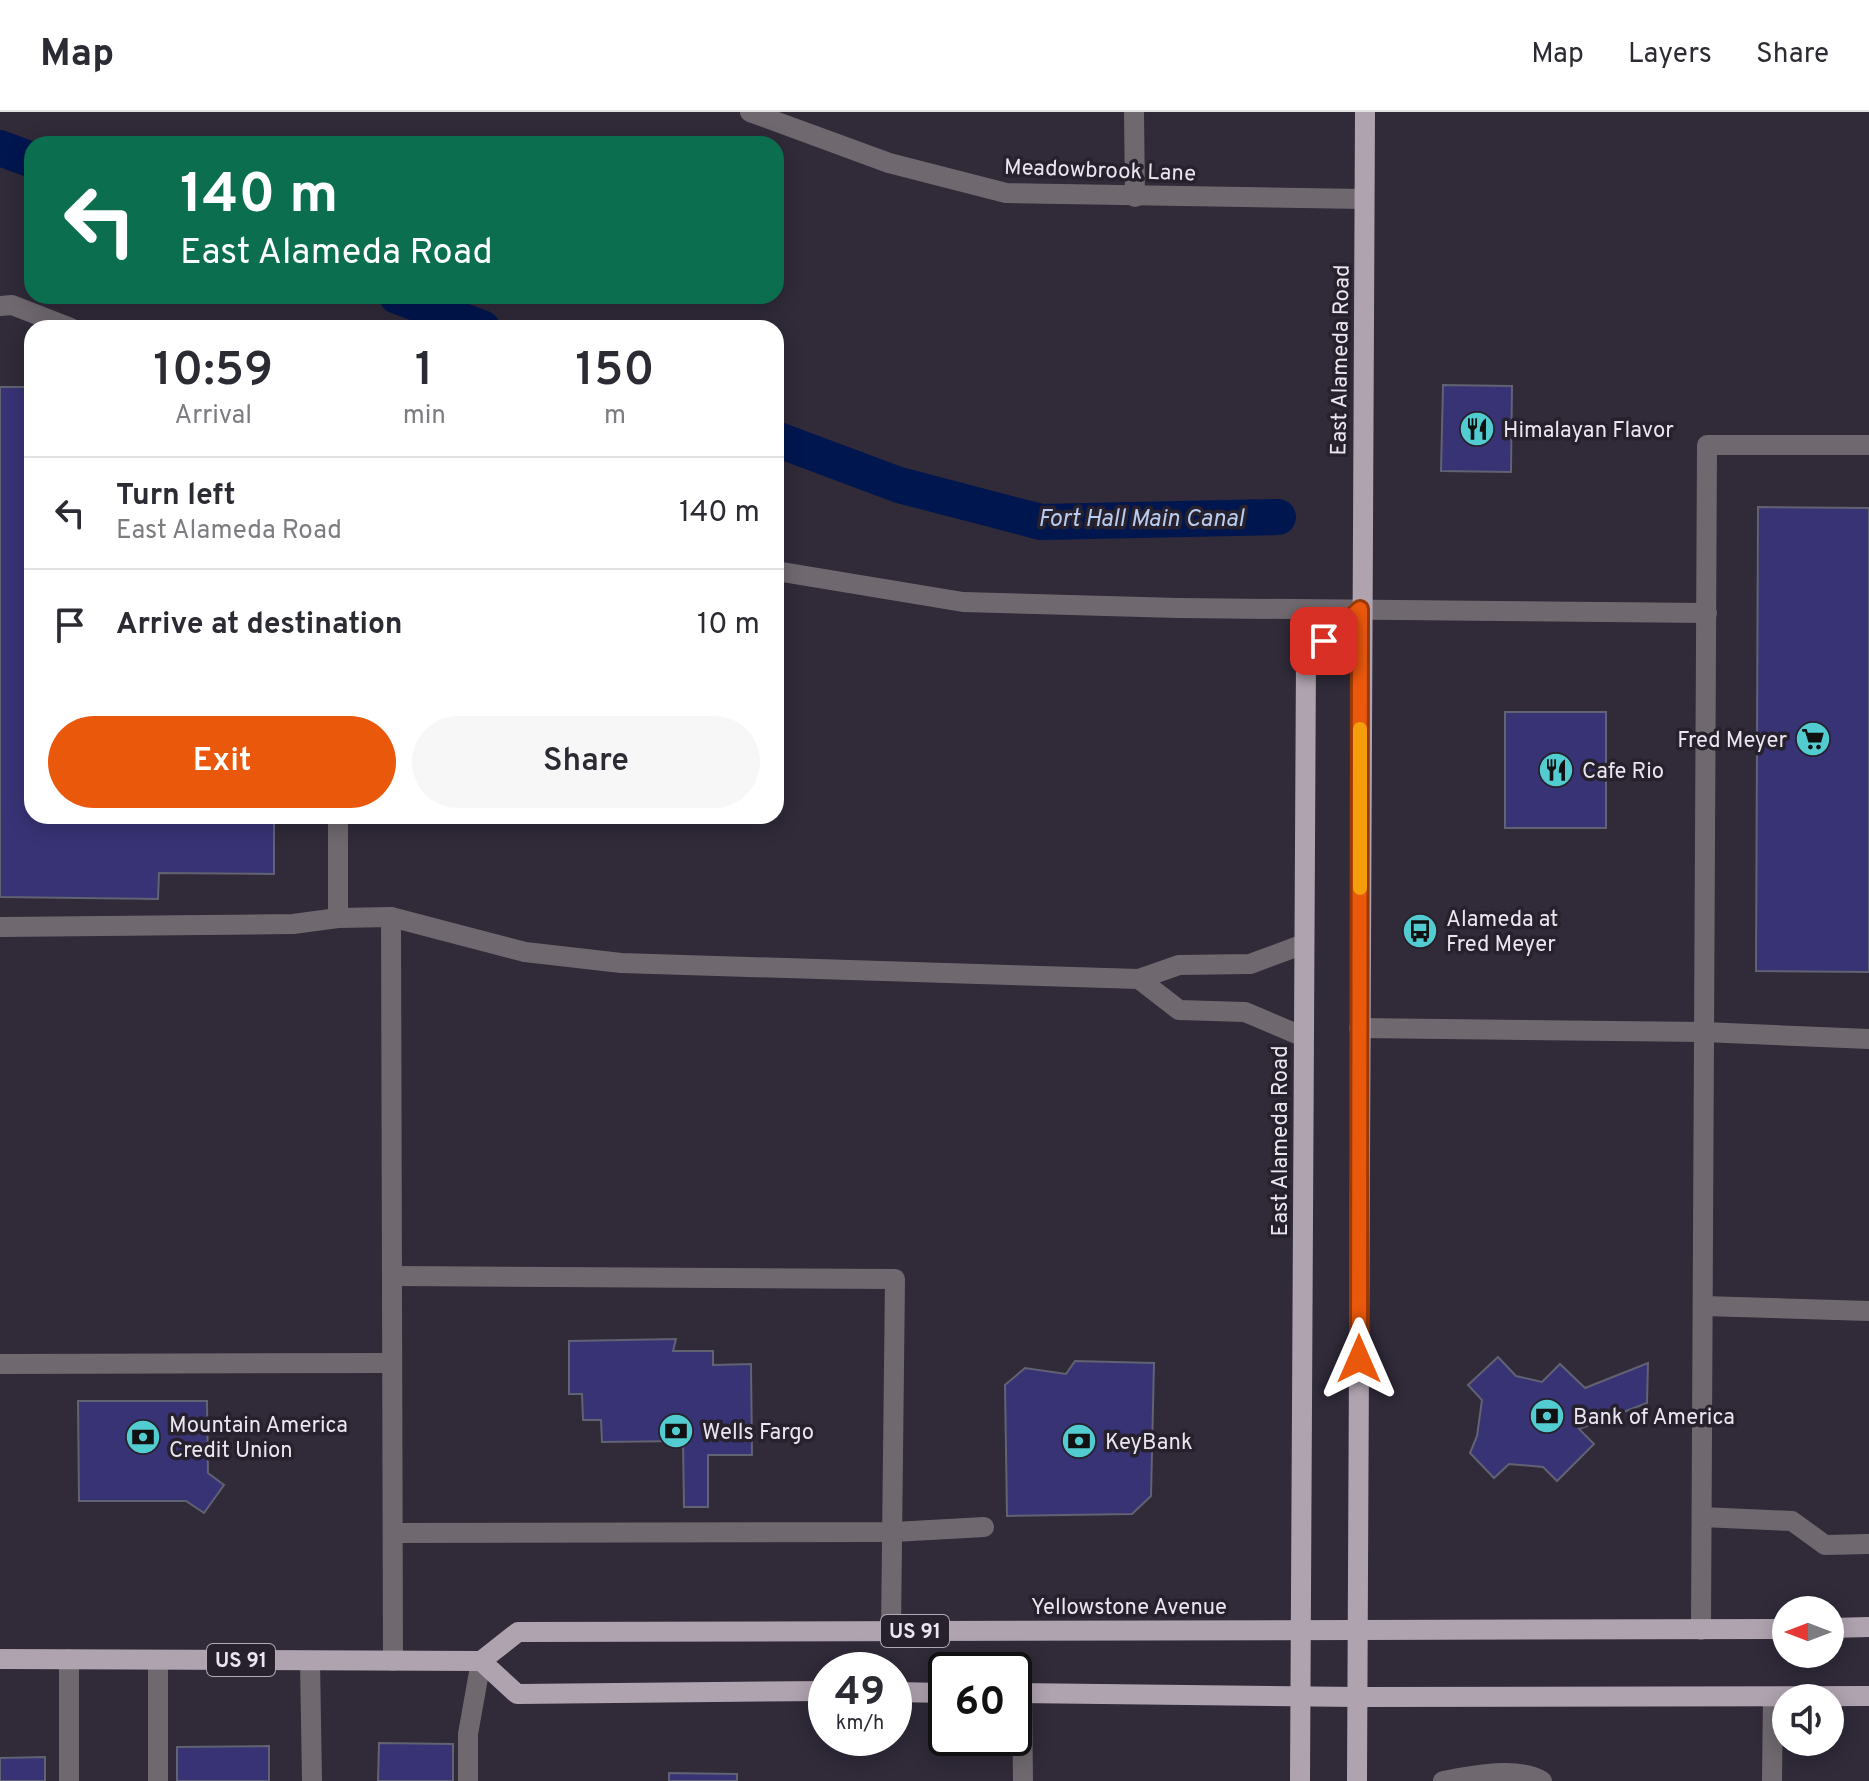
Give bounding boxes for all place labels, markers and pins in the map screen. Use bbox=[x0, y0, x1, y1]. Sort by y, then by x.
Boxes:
restaurant icon: Himalayan Flavor bbox=[1458, 410, 1496, 448]
place label: Himalayan Flavor bbox=[1503, 418, 1674, 445]
pin bbox=[1290, 607, 1358, 675]
supermarket icon: Fred Meyer bbox=[1794, 720, 1832, 758]
place label: Fred Meyer bbox=[1677, 728, 1787, 755]
restaurant icon: Cafe Rio bbox=[1537, 751, 1575, 789]
place label: Cafe Rio bbox=[1582, 759, 1664, 786]
place label: Alameda at Fred Meyer bbox=[1446, 907, 1558, 959]
bus stop icon: Alameda at Fred Meyer bbox=[1401, 912, 1439, 950]
bank icon: Bank of America bbox=[1528, 1397, 1566, 1435]
place label: Bank of America bbox=[1573, 1405, 1735, 1432]
bank icon: Wells Fargo bbox=[657, 1412, 695, 1450]
place label: Mountain America Credit Union bbox=[169, 1413, 348, 1465]
bank icon: Mountain America Credit Union bbox=[124, 1418, 162, 1456]
place label: Wells Fargo bbox=[702, 1420, 814, 1447]
bank icon: KeyBank bbox=[1060, 1422, 1098, 1460]
place label: KeyBank bbox=[1105, 1430, 1193, 1457]

